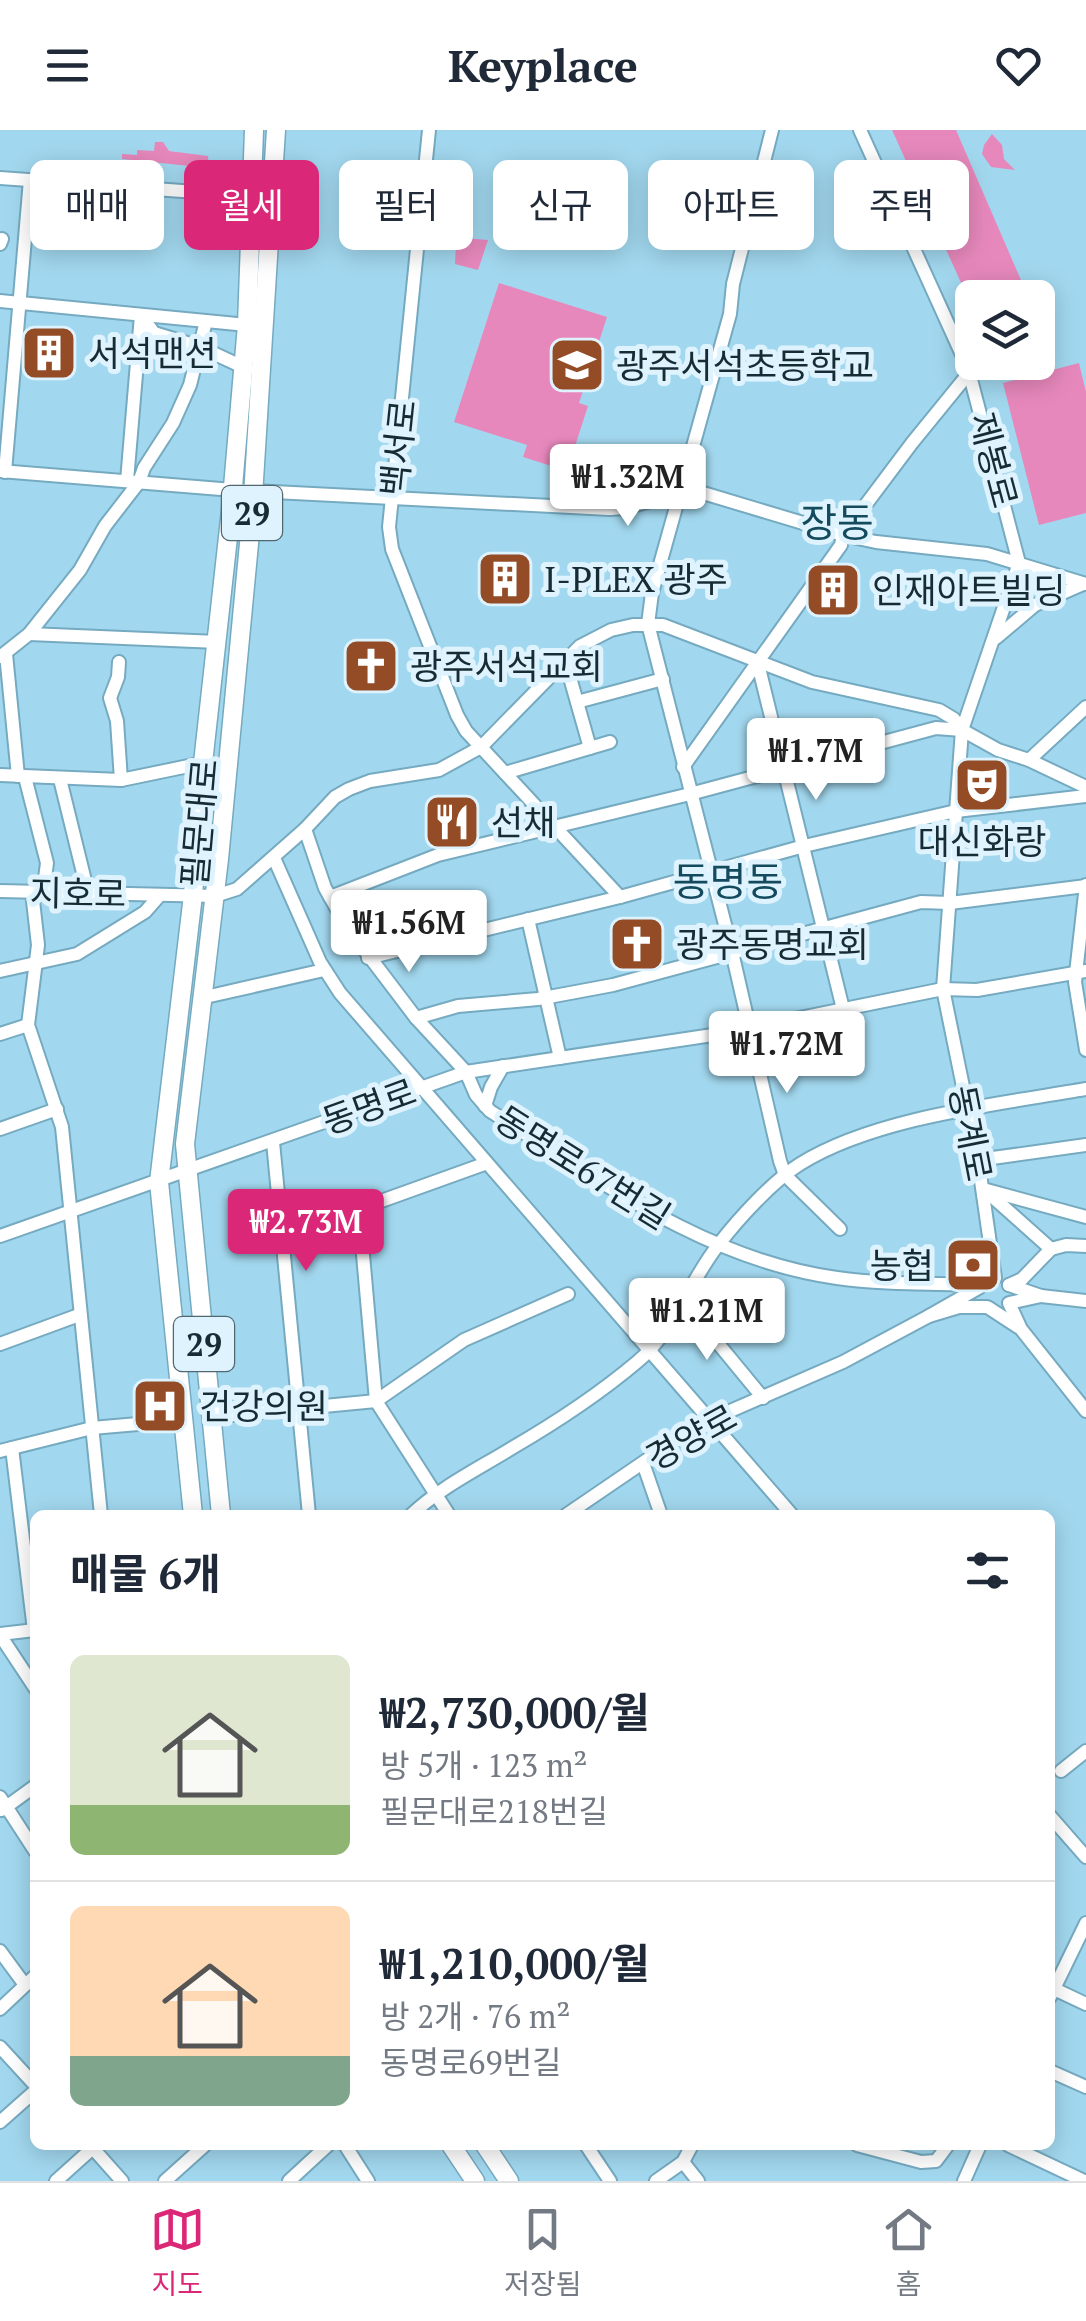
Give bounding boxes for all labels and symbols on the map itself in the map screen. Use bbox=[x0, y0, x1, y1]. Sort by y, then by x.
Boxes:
building icon: 서석맨션 bbox=[19, 323, 79, 383]
place label: 서석맨션 bbox=[88, 330, 217, 376]
school or university icon: 광주서석초등학교 bbox=[547, 335, 607, 395]
place label: 광주서석초등학교 bbox=[616, 342, 874, 388]
street label: 백서로 bbox=[370, 398, 426, 498]
street label: 제봉로 bbox=[959, 407, 1029, 513]
pin: ₩1.32M bbox=[547, 444, 709, 529]
road number: 29 bbox=[222, 486, 282, 540]
district label: 장동 bbox=[800, 495, 874, 548]
building icon: I-PLEX 광주 bbox=[475, 549, 535, 609]
place label: I-PLEX 광주 bbox=[544, 556, 728, 602]
building icon: 인재아트빌딩 bbox=[803, 560, 863, 620]
place label: 인재아트빌딩 bbox=[872, 567, 1065, 613]
church icon: 광주서석교회 bbox=[341, 636, 401, 696]
place label: 광주서석교회 bbox=[410, 643, 603, 689]
pin: ₩1.7M bbox=[746, 718, 886, 803]
theatre icon: 대신화랑 bbox=[952, 755, 1012, 815]
street label: 필문대로 bbox=[170, 757, 228, 889]
restaurant icon: 선채 bbox=[422, 792, 482, 852]
place label: 선채 bbox=[491, 799, 555, 845]
place label: 대신화랑 bbox=[918, 818, 1046, 864]
district label: 동명동 bbox=[673, 854, 783, 907]
street label: 지호로 bbox=[29, 869, 127, 917]
pin: ₩1.56M bbox=[328, 890, 490, 975]
church icon: 광주동명교회 bbox=[607, 914, 667, 974]
place label: 광주동명교회 bbox=[676, 921, 869, 967]
pin: ₩1.72M bbox=[706, 1011, 868, 1096]
street label: 동명로 bbox=[316, 1068, 422, 1144]
street label: 동계로 bbox=[939, 1081, 1003, 1185]
street label: 동명로67번길 bbox=[487, 1095, 679, 1239]
pin: ₩2.73M bbox=[225, 1189, 387, 1274]
bank icon: 농협 bbox=[943, 1235, 1003, 1295]
place label: 농협 bbox=[870, 1242, 934, 1288]
pin: ₩1.21M bbox=[626, 1278, 788, 1363]
road number: 29 bbox=[174, 1317, 234, 1371]
hospital icon: 건강의원 bbox=[130, 1376, 190, 1436]
place label: 건강의원 bbox=[199, 1383, 328, 1429]
street label: 경양로 bbox=[638, 1393, 744, 1481]

